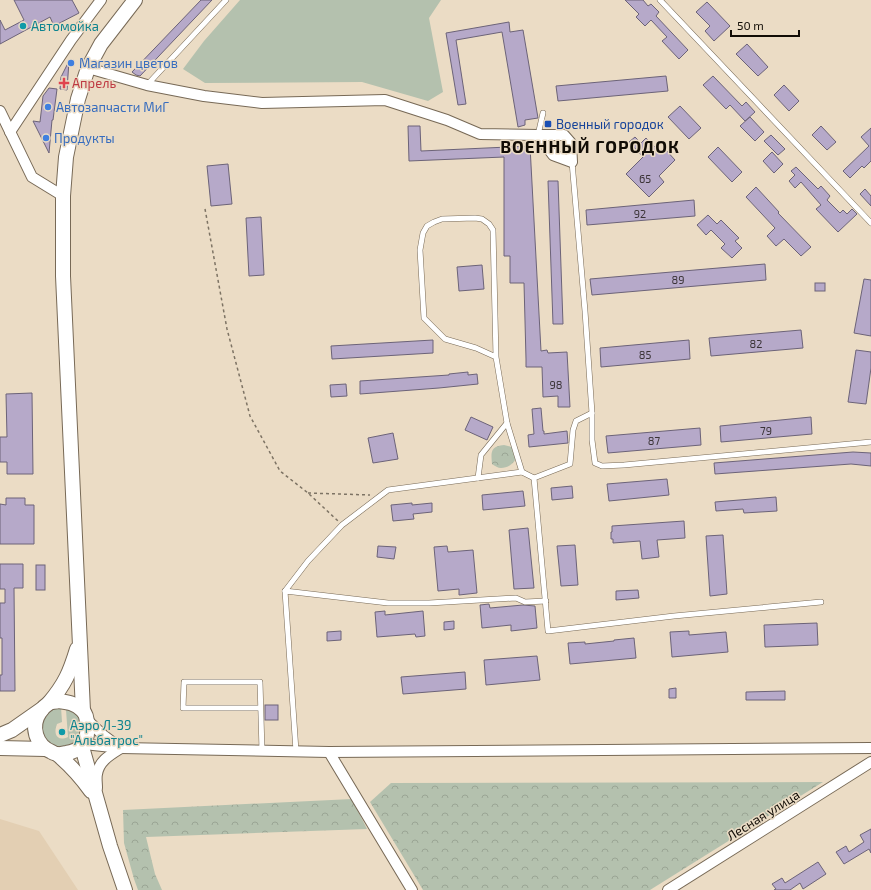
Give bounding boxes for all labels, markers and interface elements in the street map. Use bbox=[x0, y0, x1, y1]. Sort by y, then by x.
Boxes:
scale bar bbox=[731, 12, 799, 38]
place label: Автомойка bbox=[31, 18, 99, 34]
text: 50 m bbox=[737, 18, 764, 32]
marker: Автомойка bbox=[18, 21, 28, 31]
place label: Магазин цветов bbox=[79, 55, 178, 71]
marker: Магазин цветов bbox=[66, 58, 76, 68]
place label: Апрель bbox=[72, 75, 116, 91]
marker: Апрель bbox=[59, 78, 69, 88]
place label: Автозапчасти МиГ bbox=[56, 99, 169, 115]
marker: Автозапчасти МиГ bbox=[43, 102, 53, 112]
place label: Военный городок bbox=[556, 116, 664, 132]
marker: Военный городок bbox=[543, 119, 553, 129]
place label: Продукты bbox=[54, 130, 115, 146]
marker: Продукты bbox=[41, 133, 51, 143]
district label: ВОЕННЫЙ ГОРОДОК bbox=[500, 136, 680, 156]
house number: 65 bbox=[639, 172, 651, 185]
house number: 92 bbox=[634, 207, 646, 220]
house number: 89 bbox=[672, 273, 684, 286]
house number: 82 bbox=[750, 337, 762, 350]
house number: 85 bbox=[639, 348, 651, 361]
house number: 98 bbox=[550, 378, 562, 391]
house number: 79 bbox=[760, 424, 772, 437]
house number: 87 bbox=[648, 434, 661, 447]
place label: Аэро Л-39 "Альбатрос" bbox=[70, 717, 143, 748]
marker: Аэро Л-39 "Альбатрос" bbox=[57, 727, 67, 737]
street label: Лесная улица bbox=[724, 786, 802, 844]

